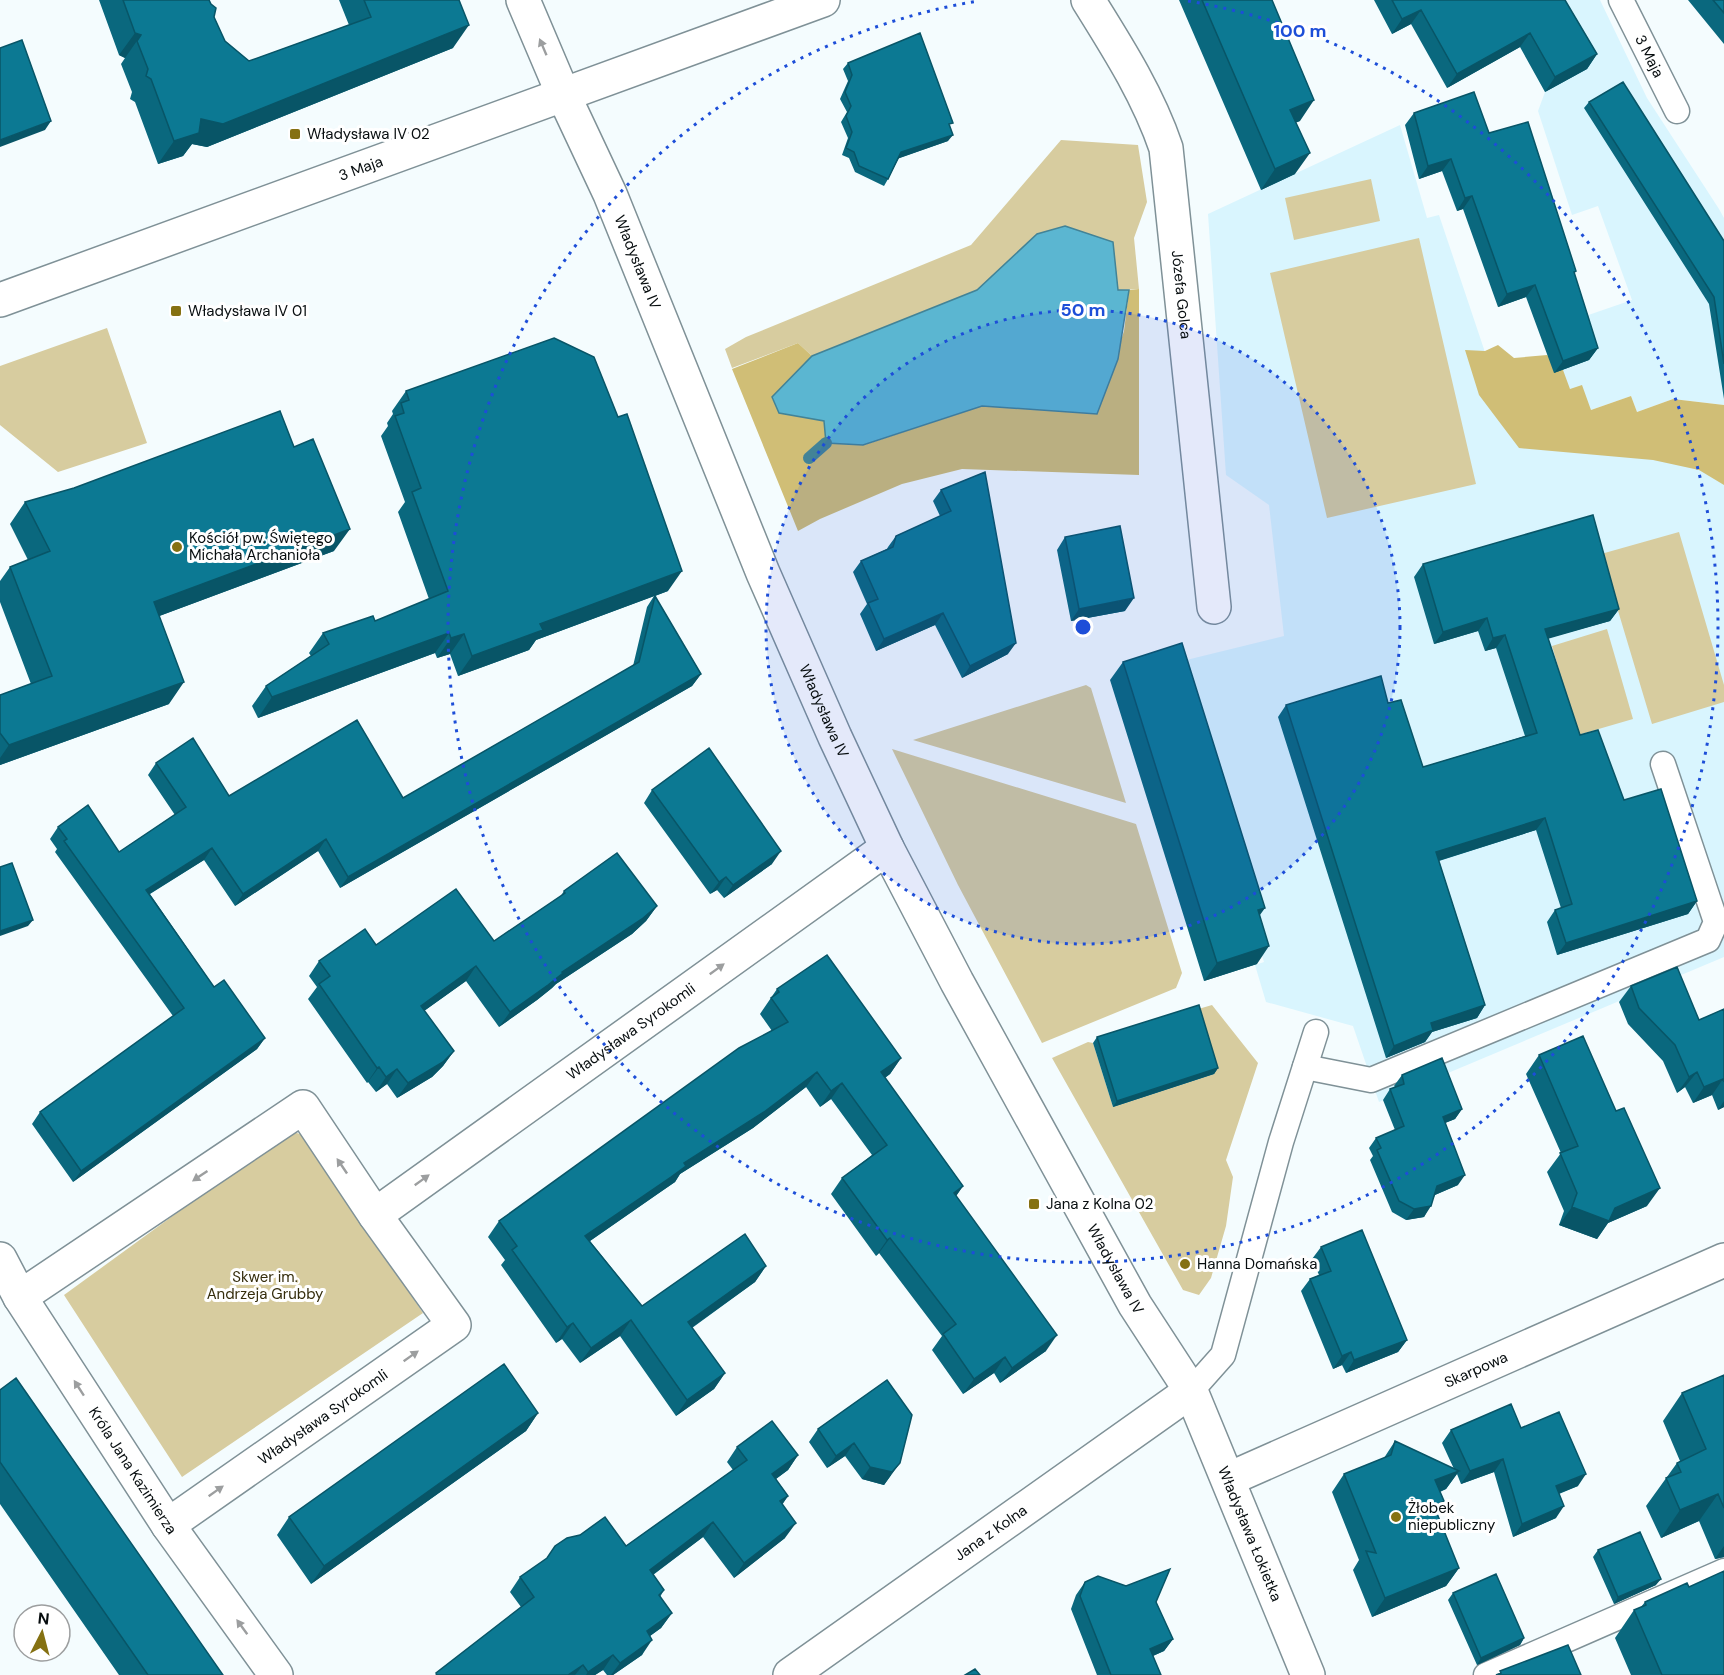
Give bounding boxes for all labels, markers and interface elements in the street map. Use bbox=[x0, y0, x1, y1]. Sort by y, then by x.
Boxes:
text: 100 m bbox=[1273, 19, 1327, 43]
street label: 3 Maja bbox=[1630, 31, 1669, 81]
one-way arrow bbox=[538, 39, 547, 56]
place label: Władysława IV 02 bbox=[307, 124, 430, 144]
marker: Władysława IV 02 bbox=[288, 127, 302, 141]
street label: 3 Maja bbox=[336, 151, 386, 186]
street label: Władysława IV bbox=[610, 212, 666, 312]
street label: Józefa Golca bbox=[1167, 249, 1196, 340]
text: 50 m bbox=[1060, 298, 1106, 322]
place label: Władysława IV 01 bbox=[188, 301, 307, 321]
marker: Władysława IV 01 bbox=[169, 304, 183, 318]
place label: Kościół pw. Świętego Michała Archanioła bbox=[189, 528, 333, 565]
marker: Kościół pw. Świętego Michała Archanioła bbox=[170, 540, 184, 554]
centre of rings bbox=[1073, 617, 1093, 637]
street label: Władysława IV bbox=[794, 661, 853, 761]
one-way arrow bbox=[709, 963, 725, 975]
street label: Władysława Syrokomli bbox=[563, 979, 699, 1084]
one-way arrow bbox=[337, 1158, 348, 1174]
one-way arrow bbox=[192, 1170, 208, 1181]
one-way arrow bbox=[414, 1175, 430, 1186]
place label: Jana z Kolna 02 bbox=[1046, 1194, 1153, 1214]
marker: Jana z Kolna 02 bbox=[1027, 1197, 1041, 1211]
street label: Władysława IV bbox=[1082, 1221, 1148, 1318]
place label: Hanna Domańska bbox=[1197, 1254, 1317, 1274]
marker: Hanna Domańska bbox=[1178, 1257, 1192, 1271]
park label: Skwer im. Andrzeja Grubby bbox=[207, 1267, 324, 1304]
street label: Skarpowa bbox=[1441, 1347, 1511, 1393]
one-way arrow bbox=[402, 1350, 418, 1362]
street label: Władysława Syrokomli bbox=[254, 1365, 392, 1469]
one-way arrow bbox=[73, 1380, 84, 1396]
street label: Króla Jana Kazimierza bbox=[84, 1403, 182, 1538]
street label: Władysława Łokietka bbox=[1213, 1463, 1287, 1604]
one-way arrow bbox=[208, 1485, 224, 1497]
place label: Żłobek niepubliczny bbox=[1408, 1498, 1496, 1535]
street label: Jana z Kolna bbox=[950, 1500, 1031, 1565]
marker: Żłobek niepubliczny bbox=[1389, 1510, 1403, 1524]
north arrow bbox=[12, 1603, 72, 1663]
text: N bbox=[37, 1608, 50, 1630]
one-way arrow bbox=[236, 1620, 248, 1636]

